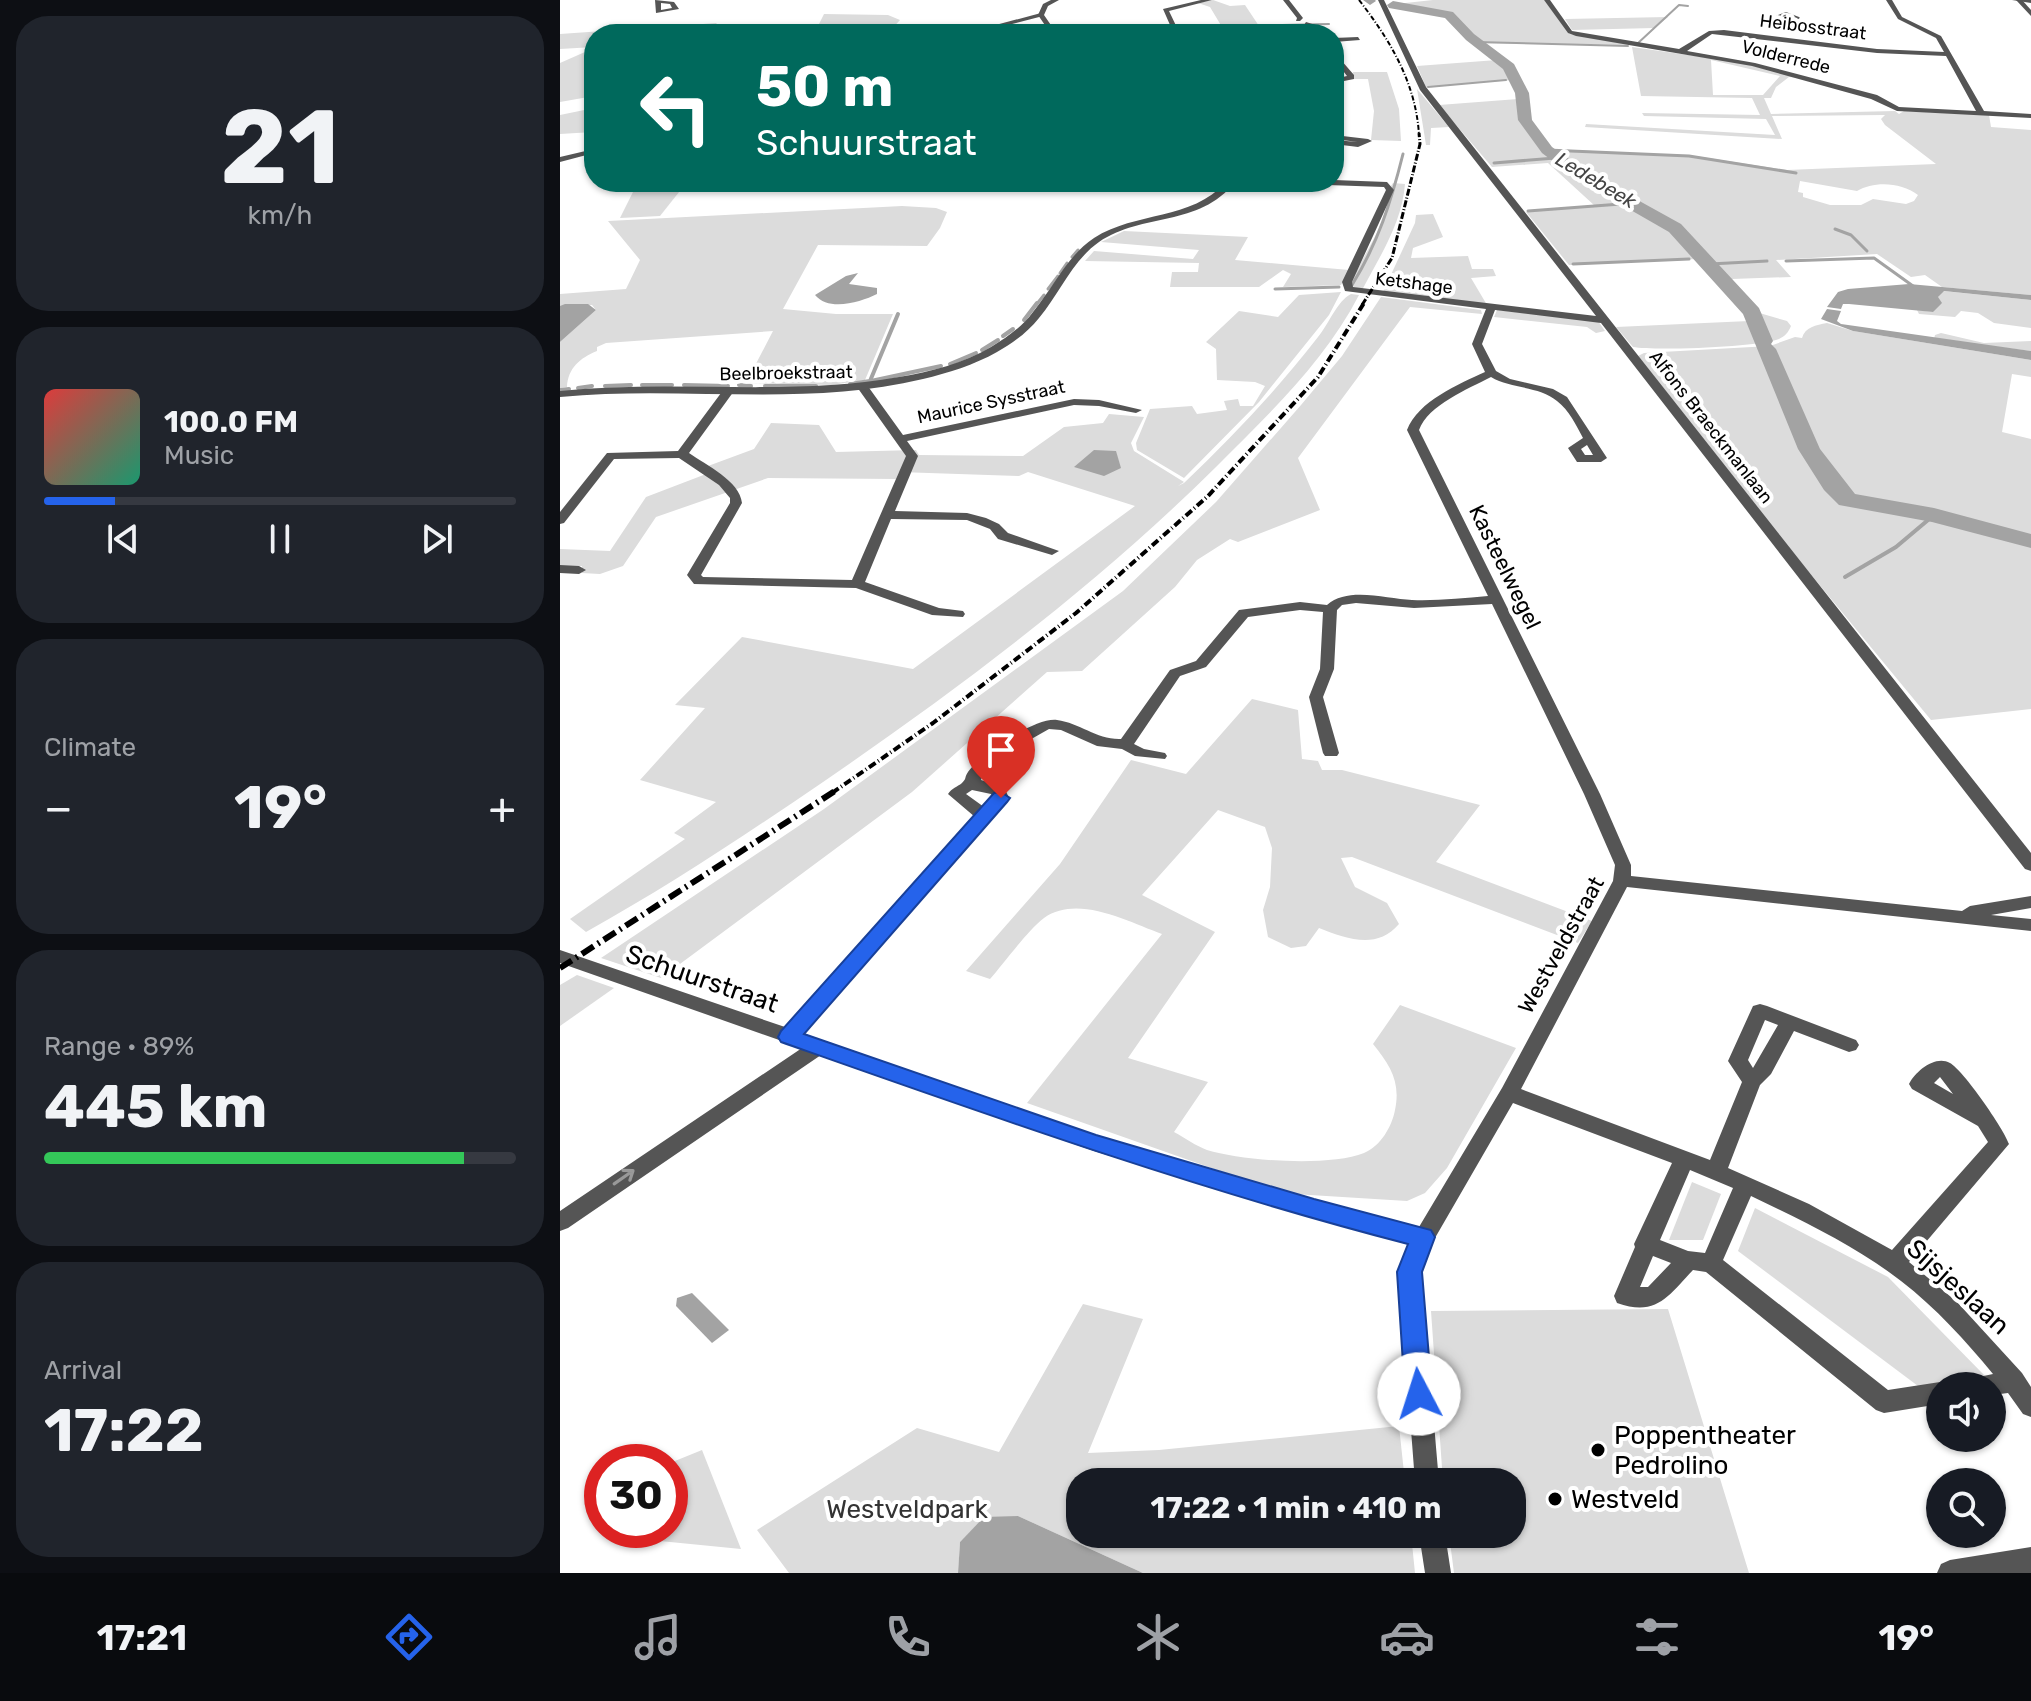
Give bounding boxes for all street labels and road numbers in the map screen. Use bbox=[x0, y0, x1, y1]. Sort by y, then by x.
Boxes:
street label: Heibosstraat bbox=[1758, 10, 1868, 44]
street label: Volderrede bbox=[1739, 35, 1833, 79]
street label: Ketshage bbox=[1374, 267, 1454, 299]
street label: Alfons Braeckmanlaan bbox=[1644, 346, 1778, 508]
street label: Beelbroekstraat bbox=[719, 361, 853, 385]
street label: Maurice Sysstraat bbox=[915, 376, 1067, 428]
street label: Kasteelwegel bbox=[1463, 500, 1547, 634]
street label: Westveldstraat bbox=[1512, 871, 1610, 1018]
street label: Schuurstraat bbox=[622, 938, 782, 1020]
street label: Sijsjeslaan bbox=[1900, 1233, 2016, 1341]

